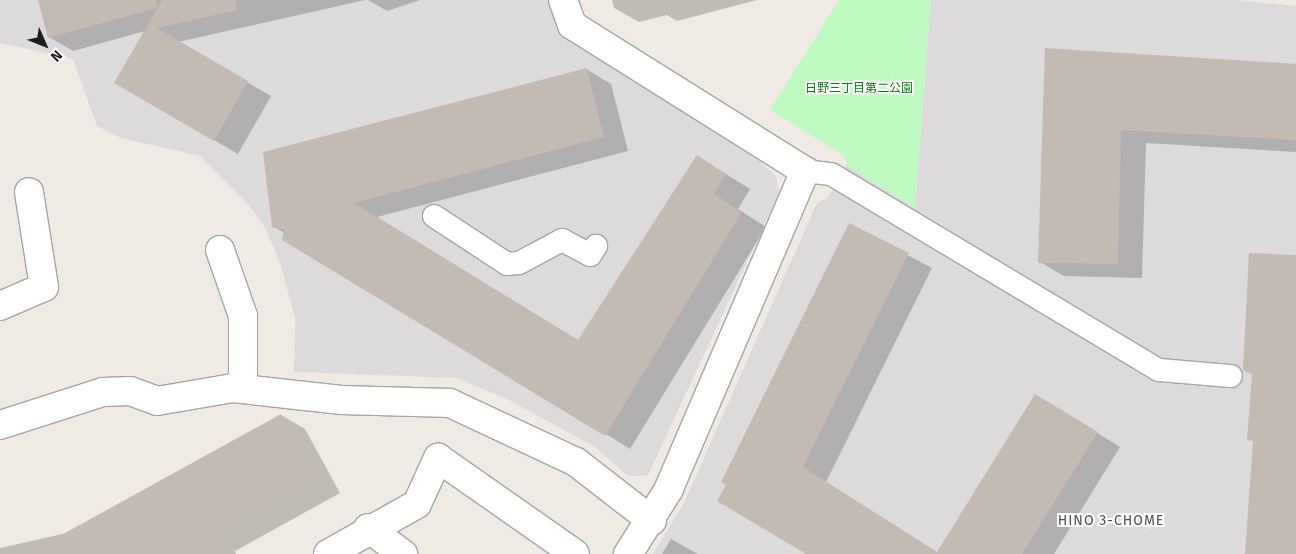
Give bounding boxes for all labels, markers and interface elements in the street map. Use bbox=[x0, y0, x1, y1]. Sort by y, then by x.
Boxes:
north arrow bbox=[20, 20, 70, 70]
text: N bbox=[47, 47, 65, 65]
park label: 日野三丁目第二公園 bbox=[805, 82, 913, 96]
district label: HINO 3-CHOME bbox=[1056, 513, 1166, 529]

